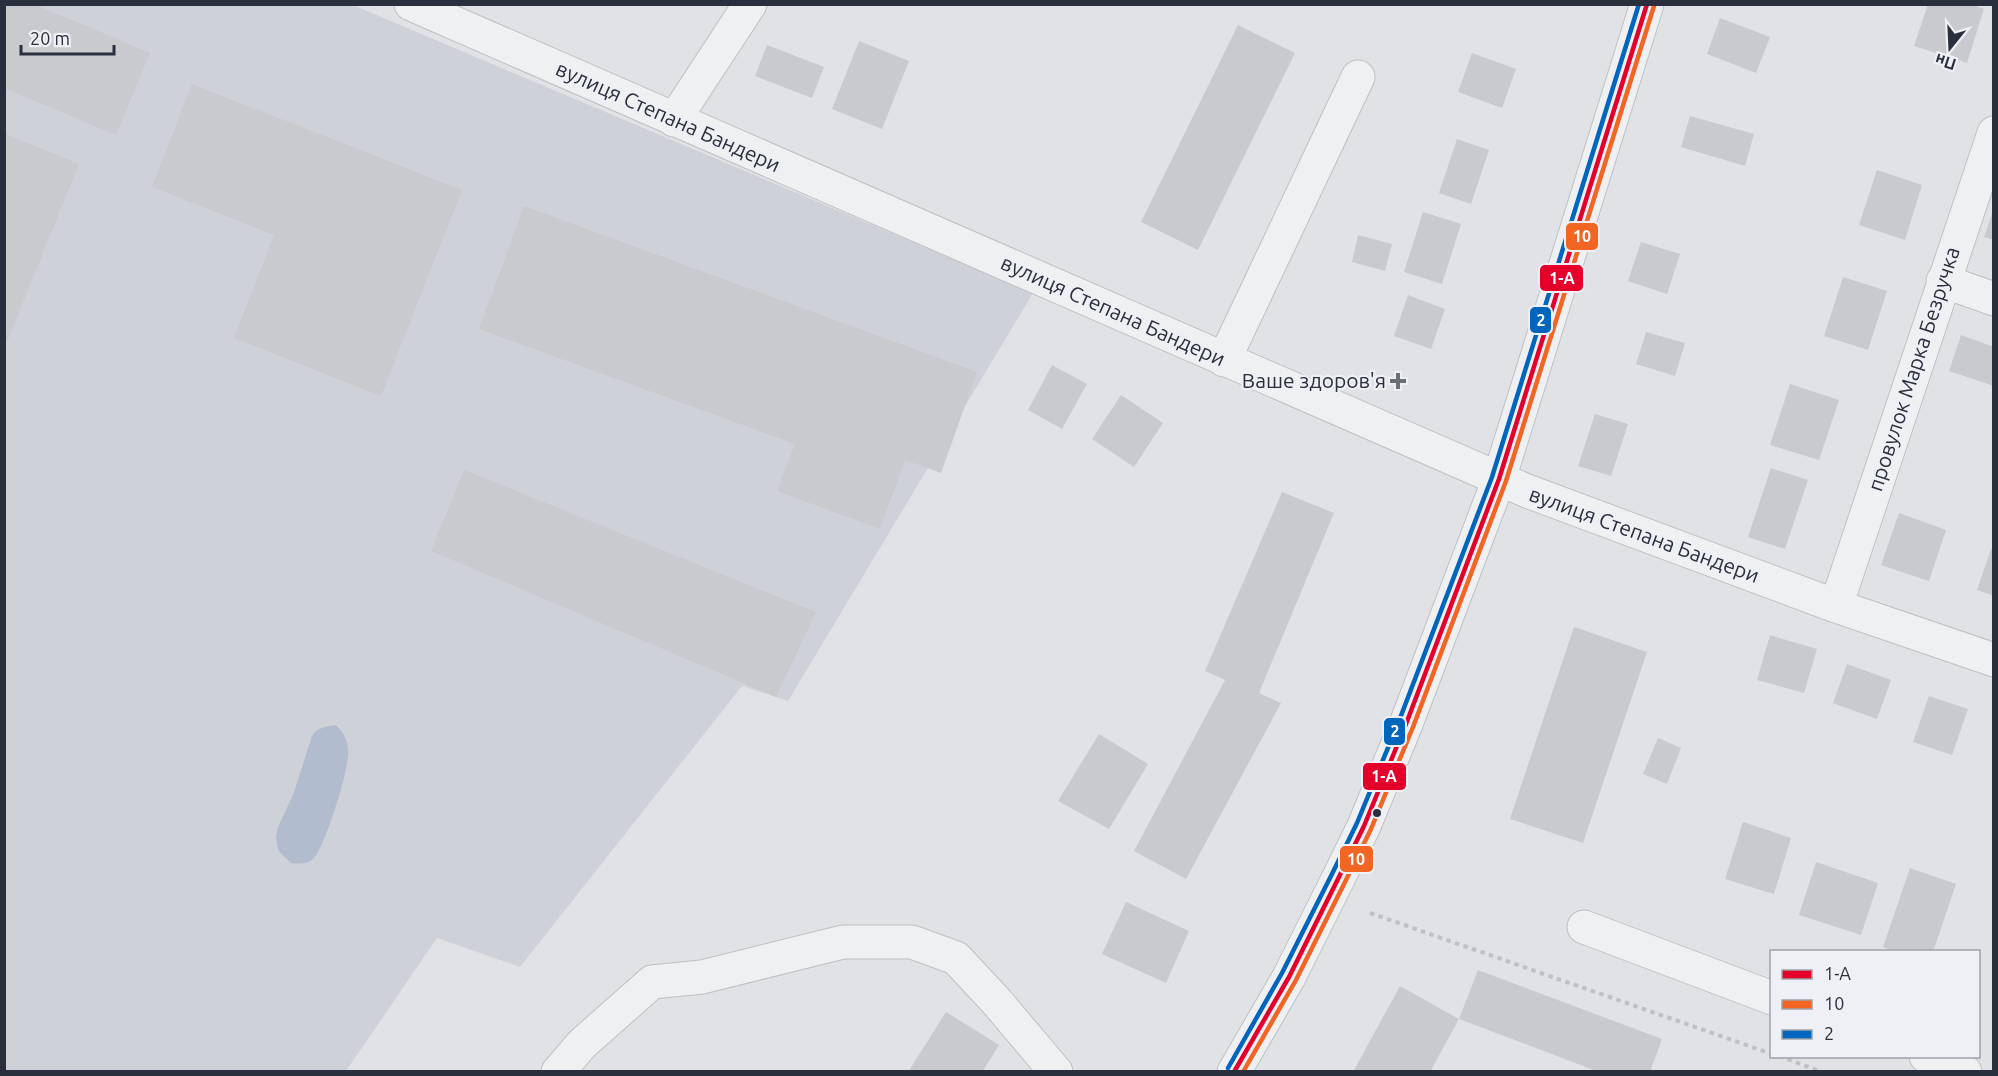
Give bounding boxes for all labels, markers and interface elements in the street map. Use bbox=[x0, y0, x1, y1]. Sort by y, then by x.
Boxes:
scale bar bbox=[21, 18, 114, 56]
north arrow bbox=[1920, 18, 1980, 78]
text: 20 m bbox=[30, 28, 70, 48]
text: Пн bbox=[1933, 50, 1958, 74]
street label: вулиця Степана Бандери bbox=[552, 56, 784, 176]
line badge: 10 bbox=[1565, 222, 1599, 251]
text: 10 bbox=[1573, 227, 1591, 245]
street label: провулок Марка Безручка bbox=[1862, 243, 1964, 494]
street label: вулиця Степана Бандери bbox=[997, 250, 1229, 370]
line badge: 1-А bbox=[1539, 264, 1584, 292]
text: 1-А bbox=[1549, 269, 1575, 287]
line badge: 2 bbox=[1529, 306, 1552, 334]
text: 2 bbox=[1536, 311, 1546, 329]
place label: Ваше здоров'я bbox=[1242, 368, 1386, 392]
marker: Ваше здоров'я bbox=[1391, 374, 1405, 388]
street label: вулиця Степана Бандери bbox=[1526, 481, 1763, 587]
line badge: 2 bbox=[1383, 717, 1406, 746]
text: 2 bbox=[1390, 722, 1400, 740]
line badge: 1-А bbox=[1362, 762, 1407, 791]
text: 1-А bbox=[1371, 767, 1397, 785]
unlabelled marker bbox=[1371, 807, 1383, 819]
line badge: 10 bbox=[1339, 845, 1374, 873]
text: 10 bbox=[1347, 850, 1365, 868]
legend bbox=[1770, 950, 1980, 1058]
text: 1-А bbox=[1824, 963, 1851, 983]
text: 10 bbox=[1824, 993, 1844, 1013]
text: 2 bbox=[1824, 1023, 1834, 1043]

